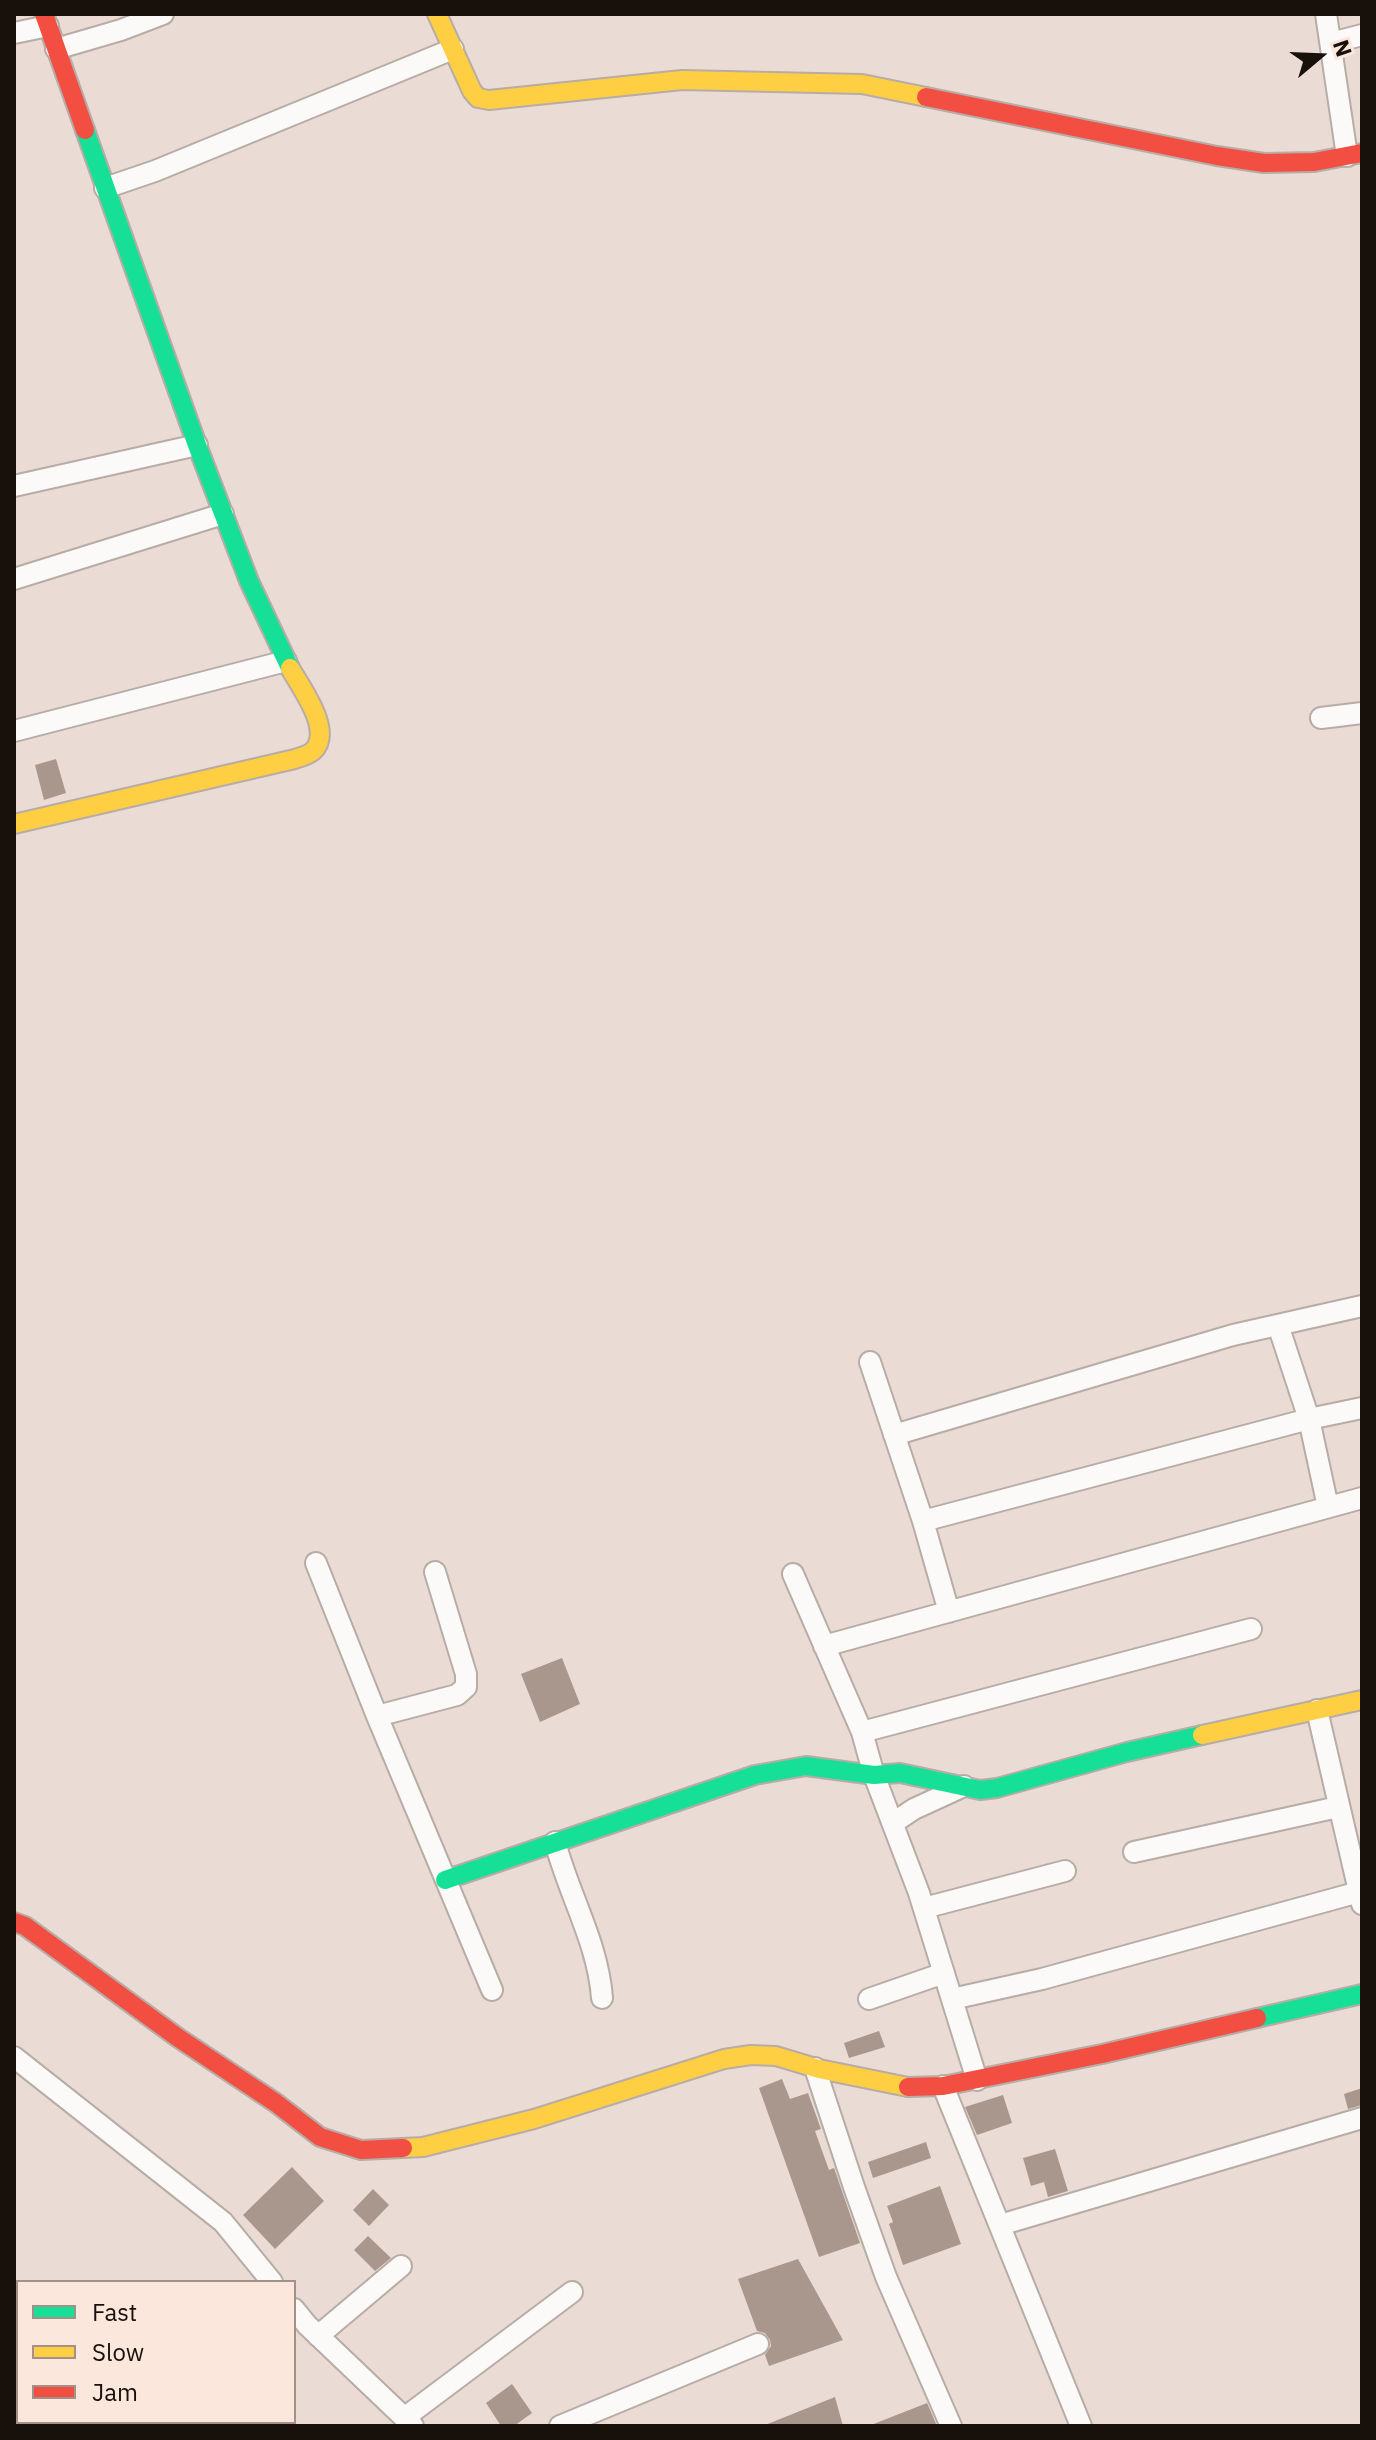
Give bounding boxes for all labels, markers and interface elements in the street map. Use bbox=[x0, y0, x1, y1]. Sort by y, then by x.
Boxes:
north arrow bbox=[1280, 16, 1360, 96]
text: N bbox=[1327, 36, 1359, 60]
legend bbox=[16, 2280, 296, 2424]
text: Fast bbox=[92, 2296, 137, 2328]
text: Slow bbox=[92, 2336, 144, 2368]
text: Jam bbox=[92, 2376, 138, 2408]

